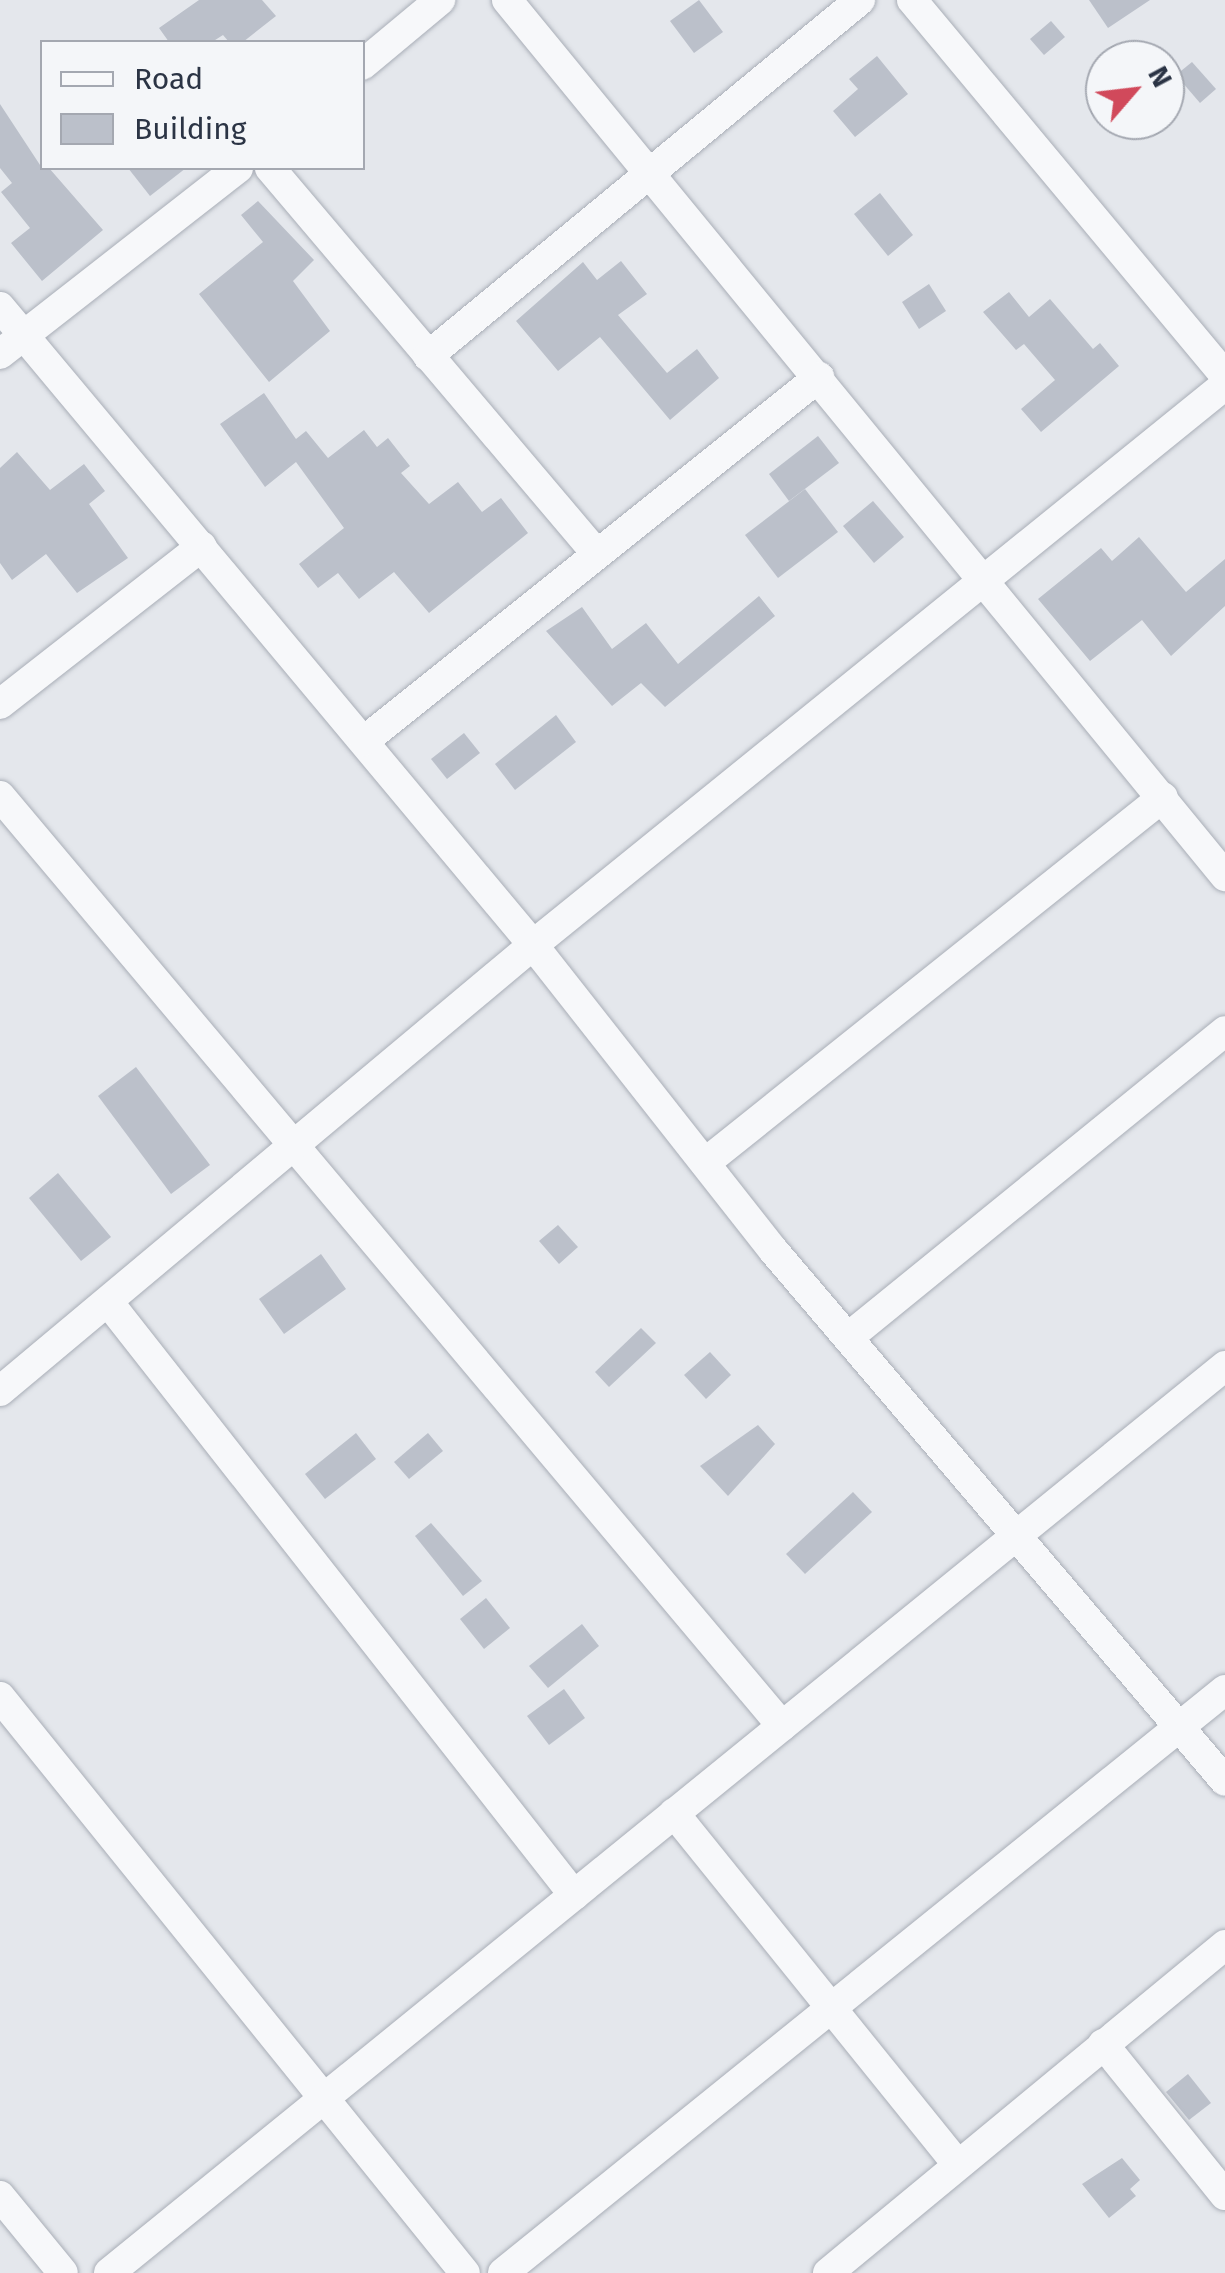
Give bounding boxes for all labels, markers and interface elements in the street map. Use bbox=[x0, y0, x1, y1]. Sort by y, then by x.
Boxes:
legend bbox=[40, 40, 365, 170]
north arrow bbox=[1085, 40, 1185, 140]
text: Road bbox=[134, 61, 203, 97]
text: N bbox=[1141, 61, 1179, 93]
text: Building bbox=[134, 111, 246, 147]

